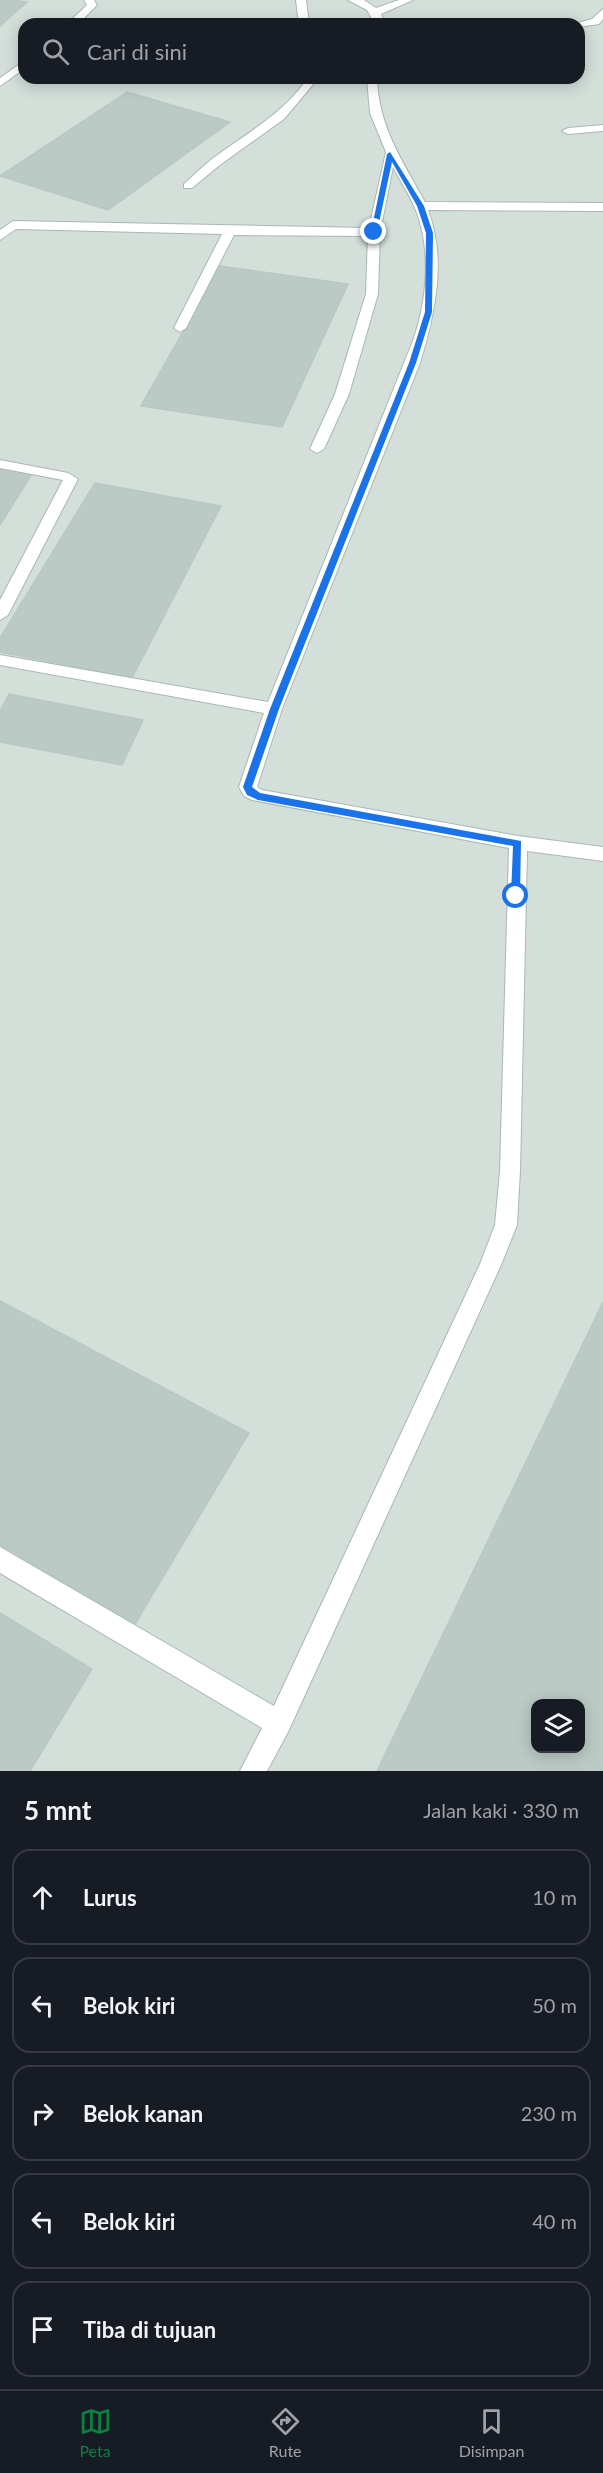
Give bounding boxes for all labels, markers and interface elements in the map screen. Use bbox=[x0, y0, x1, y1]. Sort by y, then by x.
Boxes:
search box bbox=[18, 18, 585, 84]
icon: search bbox=[39, 35, 72, 68]
text: Cari di sini bbox=[87, 38, 187, 65]
route end bbox=[360, 218, 386, 244]
route start bbox=[502, 882, 528, 908]
map controls bbox=[531, 1699, 585, 1753]
button: layers bbox=[531, 1699, 585, 1753]
text: 5 mnt bbox=[24, 1794, 91, 1826]
text: Jalan kaki · 330 m bbox=[423, 1798, 579, 1822]
icon: ahead bbox=[26, 1881, 59, 1914]
text: Lurus bbox=[83, 1884, 137, 1911]
text: 10 m bbox=[532, 1885, 577, 1909]
icon: left bbox=[26, 1989, 59, 2022]
text: Belok kiri bbox=[83, 1992, 175, 2019]
text: 50 m bbox=[532, 1993, 577, 2017]
icon: right bbox=[26, 2097, 59, 2130]
text: Belok kanan bbox=[83, 2100, 203, 2127]
text: 230 m bbox=[521, 2101, 577, 2125]
icon: left bbox=[26, 2205, 59, 2238]
text: Belok kiri bbox=[83, 2208, 175, 2235]
text: 40 m bbox=[532, 2209, 577, 2233]
icon: arrive bbox=[26, 2313, 59, 2346]
text: Tiba di tujuan bbox=[83, 2316, 216, 2343]
tab: Peta bbox=[79, 2405, 112, 2460]
tab: Rute bbox=[269, 2405, 302, 2460]
tab: Disimpan bbox=[459, 2405, 524, 2460]

